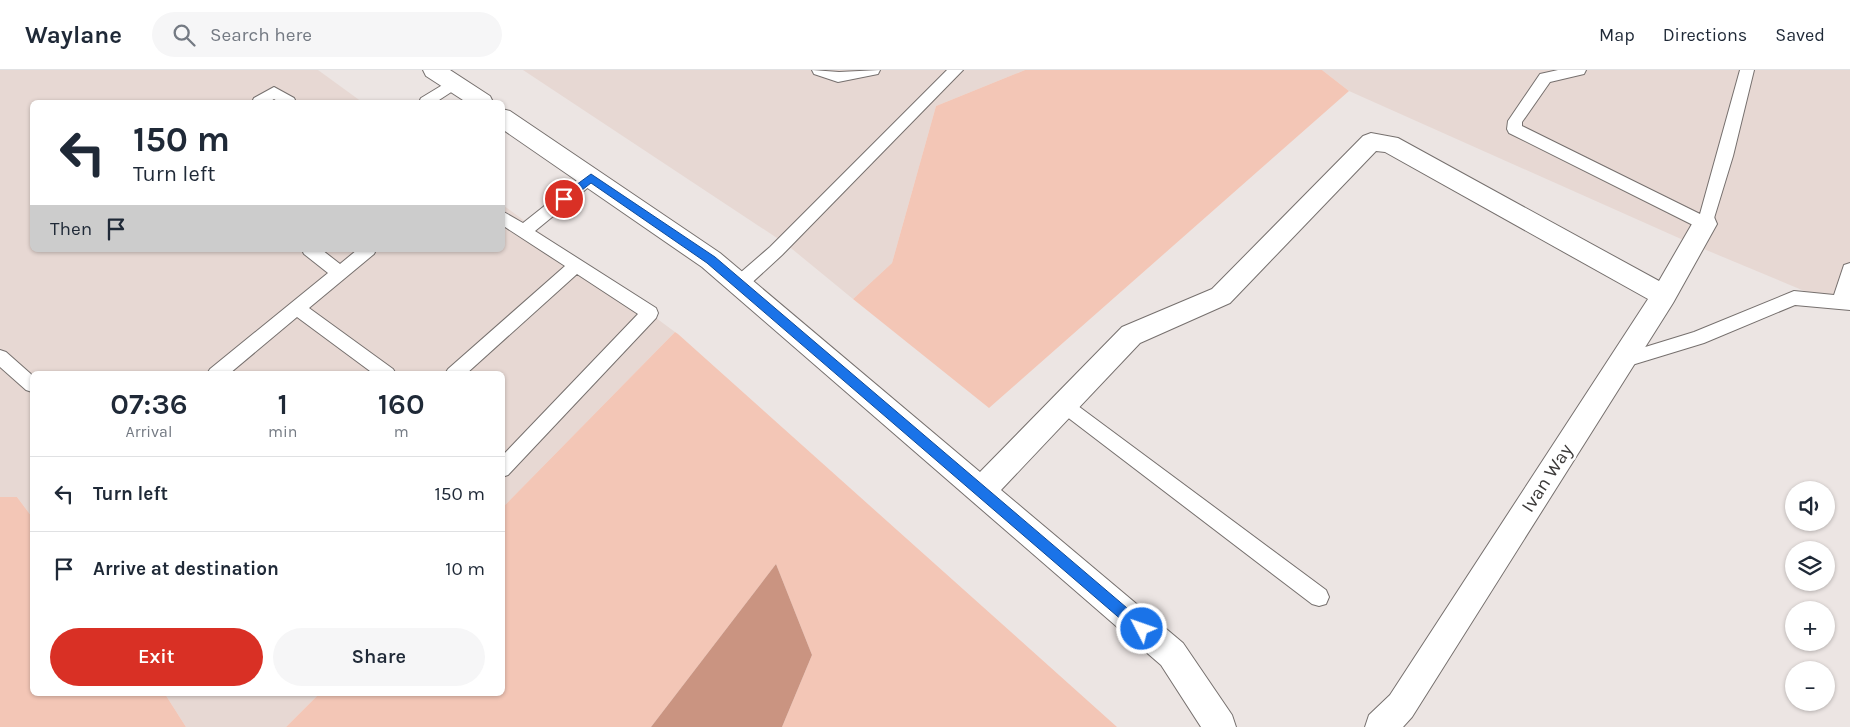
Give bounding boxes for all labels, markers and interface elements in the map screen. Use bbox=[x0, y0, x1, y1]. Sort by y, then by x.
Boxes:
search box bbox=[152, 12, 502, 57]
text: Waylane bbox=[25, 21, 122, 49]
icon: search bbox=[170, 21, 198, 49]
text: Search here bbox=[210, 24, 312, 46]
text: Map bbox=[1599, 24, 1635, 46]
text: Directions bbox=[1663, 24, 1747, 46]
text: Saved bbox=[1775, 24, 1825, 46]
text: 150 m bbox=[133, 119, 230, 160]
icon: left bbox=[50, 120, 115, 185]
text: Turn left bbox=[133, 161, 216, 187]
pin bbox=[543, 178, 585, 220]
icon: arrive bbox=[550, 185, 578, 213]
icon: arrive bbox=[102, 215, 130, 243]
text: Then bbox=[50, 218, 92, 240]
text: 07:36 bbox=[110, 386, 188, 422]
text: 1 bbox=[277, 386, 288, 422]
text: 160 bbox=[378, 386, 425, 422]
text: Arrival bbox=[126, 422, 172, 441]
text: min bbox=[268, 422, 297, 441]
text: m bbox=[394, 422, 409, 441]
street label: Ivan Way bbox=[1517, 440, 1577, 516]
icon: left bbox=[50, 480, 78, 508]
map controls bbox=[1785, 481, 1835, 711]
button: sound bbox=[1785, 481, 1835, 531]
text: Turn left bbox=[93, 483, 168, 505]
text: 150 m bbox=[434, 483, 485, 505]
button: layers bbox=[1785, 541, 1835, 591]
icon: arrive bbox=[50, 555, 78, 583]
text: Arrive at destination bbox=[93, 558, 279, 580]
text: 10 m bbox=[445, 558, 485, 580]
button: + bbox=[1785, 601, 1835, 651]
position arrow bbox=[1115, 602, 1167, 654]
button: Exit bbox=[50, 628, 263, 686]
button: Share bbox=[273, 628, 485, 686]
button: − bbox=[1785, 661, 1835, 711]

